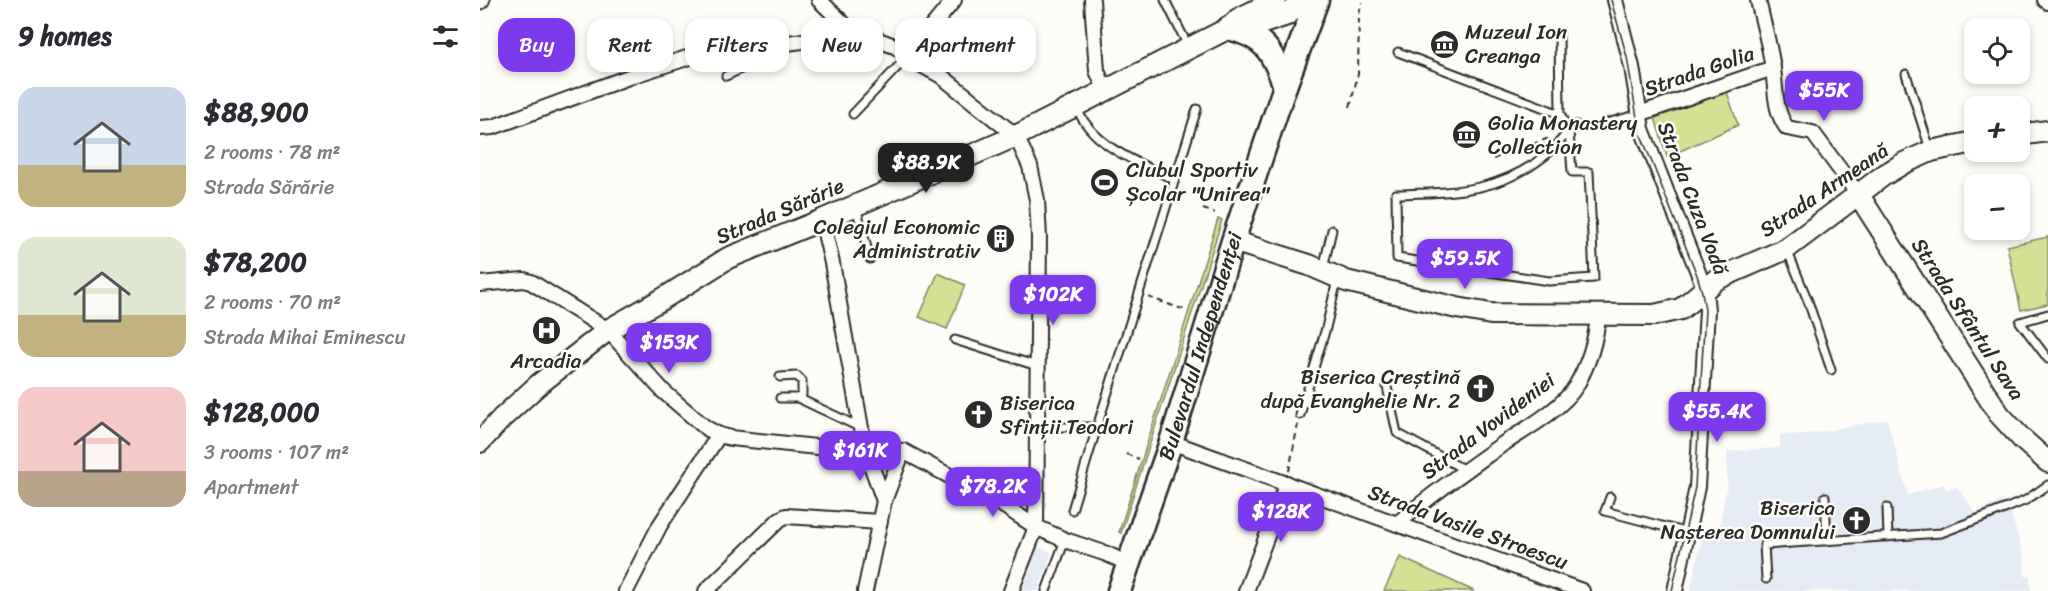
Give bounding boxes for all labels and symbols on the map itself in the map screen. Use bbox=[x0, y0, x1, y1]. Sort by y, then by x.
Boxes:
place label: Muzeul Ion Creanga bbox=[1465, 13, 1567, 75]
museum icon: Muzeul Ion Creanga bbox=[1428, 28, 1460, 60]
street label: Strada Golia bbox=[1639, 34, 1760, 108]
pin: $55K bbox=[1788, 71, 1860, 122]
place label: Golia Monastery Collection bbox=[1488, 104, 1638, 166]
street label: Strada Cuza Vodă bbox=[1646, 116, 1740, 282]
museum icon: Golia Monastery Collection bbox=[1451, 119, 1483, 151]
street label: Strada Armeană bbox=[1751, 132, 1898, 248]
pin: $88.9K bbox=[877, 143, 975, 194]
place label: Clubul Sportiv Școlar "Unirea" bbox=[1126, 151, 1271, 213]
sports icon: Clubul Sportiv Școlar "Unirea" bbox=[1089, 166, 1121, 198]
street label: Strada Sărărie bbox=[710, 167, 851, 255]
place label: Colegiul Economic Administrativ bbox=[813, 208, 981, 270]
building icon: Colegiul Economic Administrativ bbox=[985, 223, 1017, 255]
street label: Bulevardul Independenței bbox=[1147, 226, 1254, 466]
street label: Strada Sfântul Sava bbox=[1901, 230, 2035, 409]
pin: $59.5K bbox=[1416, 239, 1514, 290]
pin: $102K bbox=[1011, 275, 1095, 326]
hospital icon: Arcadia bbox=[530, 314, 562, 346]
pin: $153K bbox=[627, 323, 711, 374]
place label: Arcadia bbox=[510, 342, 582, 380]
place label: Biserica Creștină după Evanghelie Nr. 2 bbox=[1260, 358, 1461, 420]
street label: Strada Vovideniei bbox=[1412, 362, 1565, 490]
church icon: Biserica Creștină după Evanghelie Nr. 2 bbox=[1465, 373, 1497, 405]
place label: Biserica Sfinții Teodori bbox=[1000, 384, 1134, 446]
pin: $55.4K bbox=[1668, 392, 1766, 443]
church icon: Biserica Sfinții Teodori bbox=[963, 399, 995, 431]
pin: $161K bbox=[818, 431, 902, 482]
pin: $78.2K bbox=[944, 467, 1042, 518]
street label: Strada Vasile Stroescu bbox=[1363, 473, 1574, 581]
place label: Biserica Nașterea Domnului bbox=[1661, 489, 1836, 551]
pin: $128K bbox=[1239, 492, 1323, 543]
church icon: Biserica Nașterea Domnului bbox=[1840, 504, 1872, 536]

